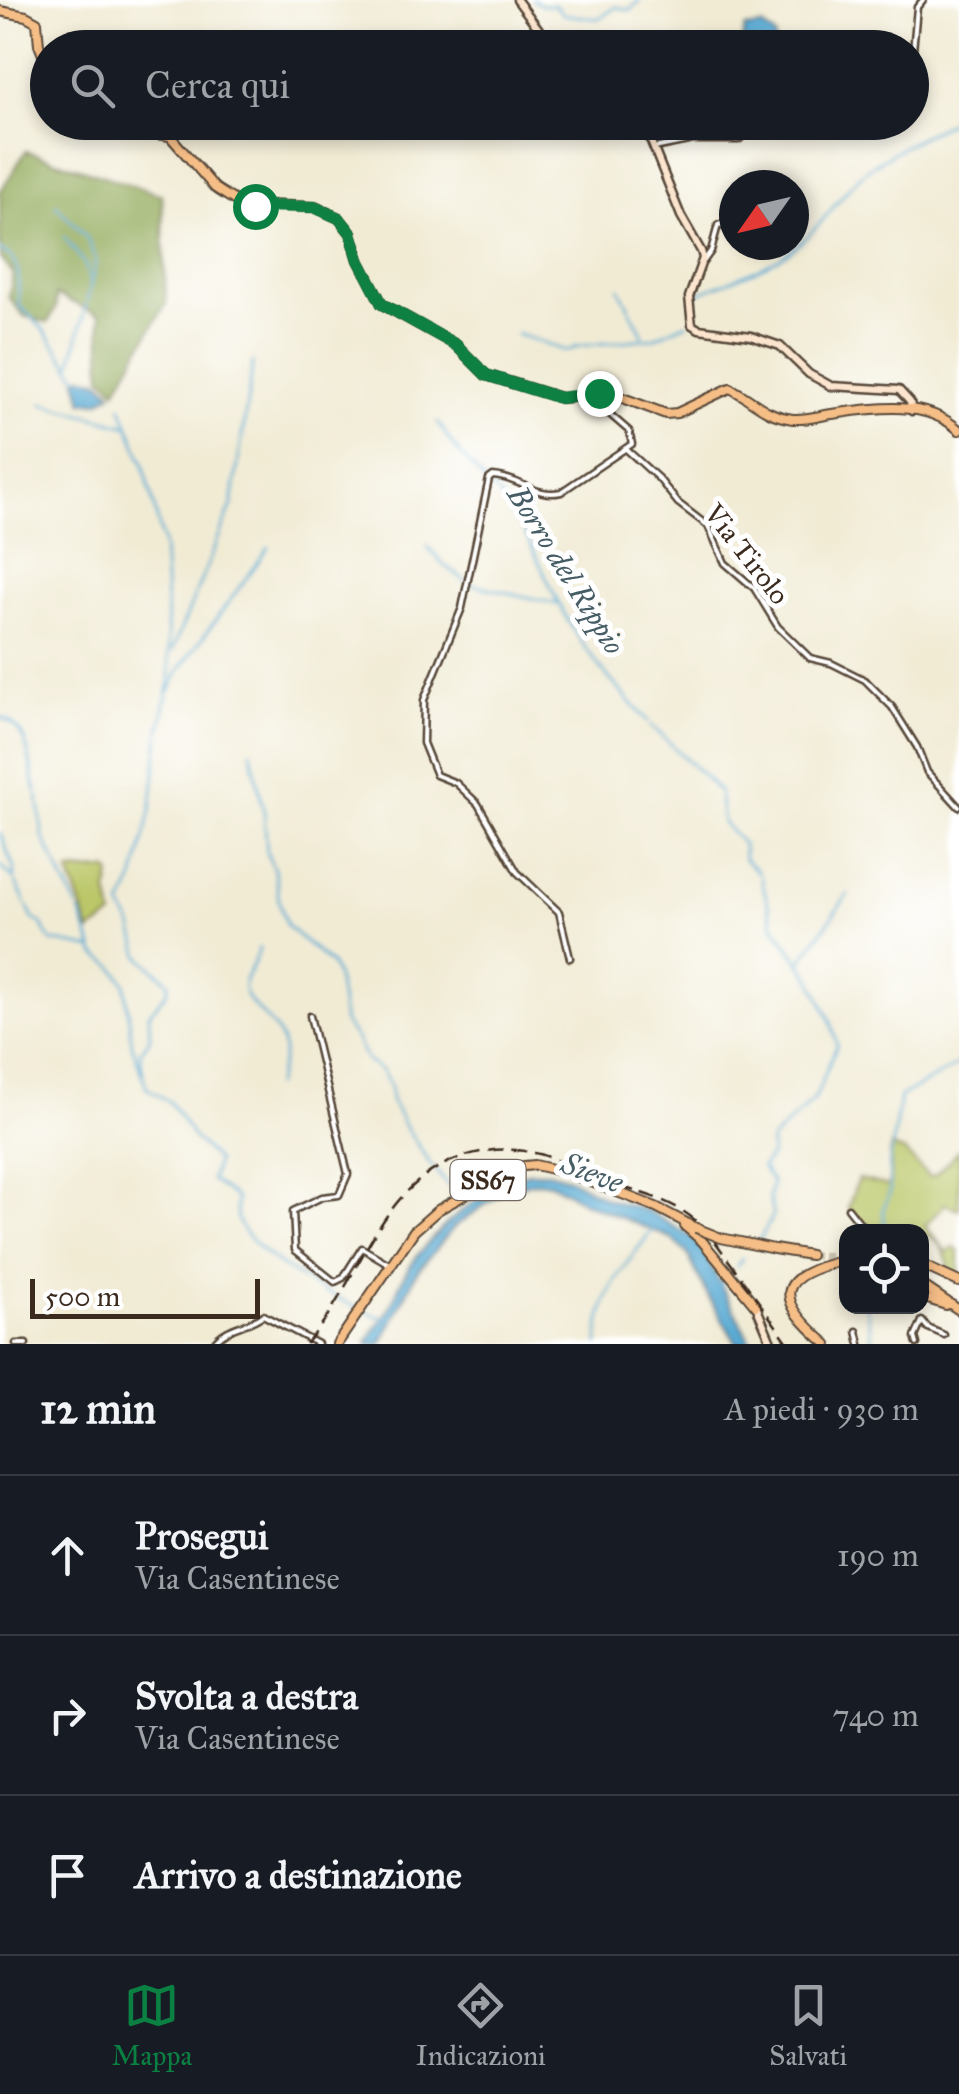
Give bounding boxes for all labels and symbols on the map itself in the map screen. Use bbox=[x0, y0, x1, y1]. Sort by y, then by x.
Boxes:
north arrow bbox=[719, 170, 809, 260]
route start bbox=[233, 184, 279, 230]
route end bbox=[577, 371, 623, 417]
water label: Borro del Rippio bbox=[498, 477, 632, 662]
street label: Via Tirolo bbox=[696, 496, 797, 611]
water label: Sieve bbox=[555, 1145, 629, 1201]
road number: SS67 bbox=[450, 1160, 526, 1200]
scale bar bbox=[30, 1274, 260, 1318]

